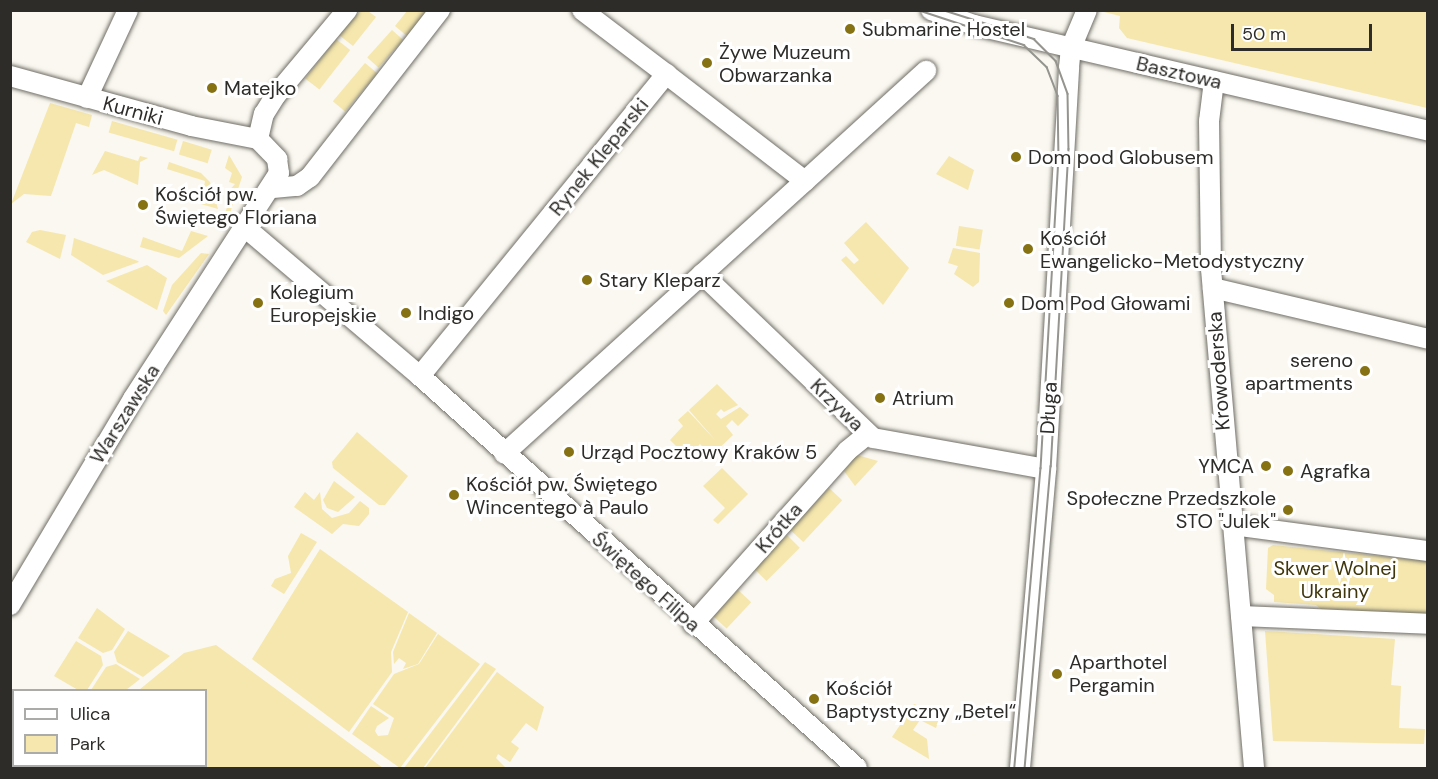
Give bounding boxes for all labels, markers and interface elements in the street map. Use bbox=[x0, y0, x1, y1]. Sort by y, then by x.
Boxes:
scale bar bbox=[1234, 12, 1375, 50]
place label: Submarine Hostel bbox=[862, 17, 1025, 41]
marker: Submarine Hostel bbox=[843, 22, 857, 36]
text: 50 m bbox=[1242, 22, 1286, 46]
place label: Żywe Muzeum Obwarzanka bbox=[719, 40, 851, 87]
street label: Basztowa bbox=[1134, 52, 1224, 94]
marker: Żywe Muzeum Obwarzanka bbox=[700, 56, 714, 70]
place label: Matejko bbox=[224, 76, 296, 100]
marker: Matejko bbox=[205, 81, 219, 95]
street label: Kurniki bbox=[100, 91, 166, 131]
street label: Rynek Kleparski bbox=[544, 93, 654, 221]
place label: Dom pod Globusem bbox=[1028, 145, 1214, 169]
marker: Dom pod Globusem bbox=[1009, 150, 1023, 164]
place label: Kościół pw. Świętego Floriana bbox=[155, 182, 317, 229]
marker: Kościół pw. Świętego Floriana bbox=[136, 198, 150, 212]
place label: Kościół Ewangelicko-Metodystyczny bbox=[1040, 226, 1304, 273]
marker: Kościół Ewangelicko-Metodystyczny bbox=[1021, 242, 1035, 256]
place label: Stary Kleparz bbox=[599, 268, 721, 292]
marker: Stary Kleparz bbox=[580, 273, 594, 287]
place label: Kolegium Europejskie bbox=[270, 280, 377, 327]
place label: Dom Pod Głowami bbox=[1021, 291, 1191, 315]
marker: Kolegium Europejskie bbox=[251, 296, 265, 310]
marker: Dom Pod Głowami bbox=[1002, 296, 1016, 310]
place label: Indigo bbox=[418, 301, 474, 325]
marker: Indigo bbox=[399, 306, 413, 320]
street label: Krowoderska bbox=[1203, 311, 1235, 431]
place label: sereno apartments bbox=[1245, 348, 1353, 395]
street label: Warszawska bbox=[85, 360, 165, 468]
marker: sereno apartments bbox=[1358, 364, 1372, 378]
street label: Krzywa bbox=[805, 374, 869, 436]
street label: Długa bbox=[1036, 381, 1062, 435]
place label: Atrium bbox=[892, 386, 954, 410]
marker: Atrium bbox=[873, 391, 887, 405]
place label: Urząd Pocztowy Kraków 5 bbox=[581, 440, 817, 464]
marker: Urząd Pocztowy Kraków 5 bbox=[562, 445, 576, 459]
place label: YMCA bbox=[1198, 454, 1254, 478]
marker: YMCA bbox=[1259, 459, 1273, 473]
place label: Agrafka bbox=[1300, 459, 1370, 483]
marker: Agrafka bbox=[1281, 464, 1295, 478]
place label: Kościół pw. Świętego Wincentego à Paulo bbox=[466, 472, 658, 519]
place label: Społeczne Przedszkole STO "Julek" bbox=[1067, 486, 1276, 533]
marker: Kościół pw. Świętego Wincentego à Paulo bbox=[447, 488, 461, 502]
street label: Krótka bbox=[751, 498, 807, 558]
marker: Społeczne Przedszkole STO "Julek" bbox=[1281, 503, 1295, 517]
street label: Świętego Filipa bbox=[587, 527, 705, 637]
park label: Skwer Wolnej Ukrainy bbox=[1274, 556, 1396, 603]
place label: Aparthotel Pergamin bbox=[1069, 650, 1167, 697]
marker: Aparthotel Pergamin bbox=[1050, 667, 1064, 681]
place label: Kościół Baptystyczny „Betel“ bbox=[826, 676, 1016, 723]
legend bbox=[12, 689, 207, 767]
marker: Kościół Baptystyczny „Betel“ bbox=[807, 692, 821, 706]
text: Ulica bbox=[70, 702, 110, 726]
text: Park bbox=[70, 732, 106, 756]

